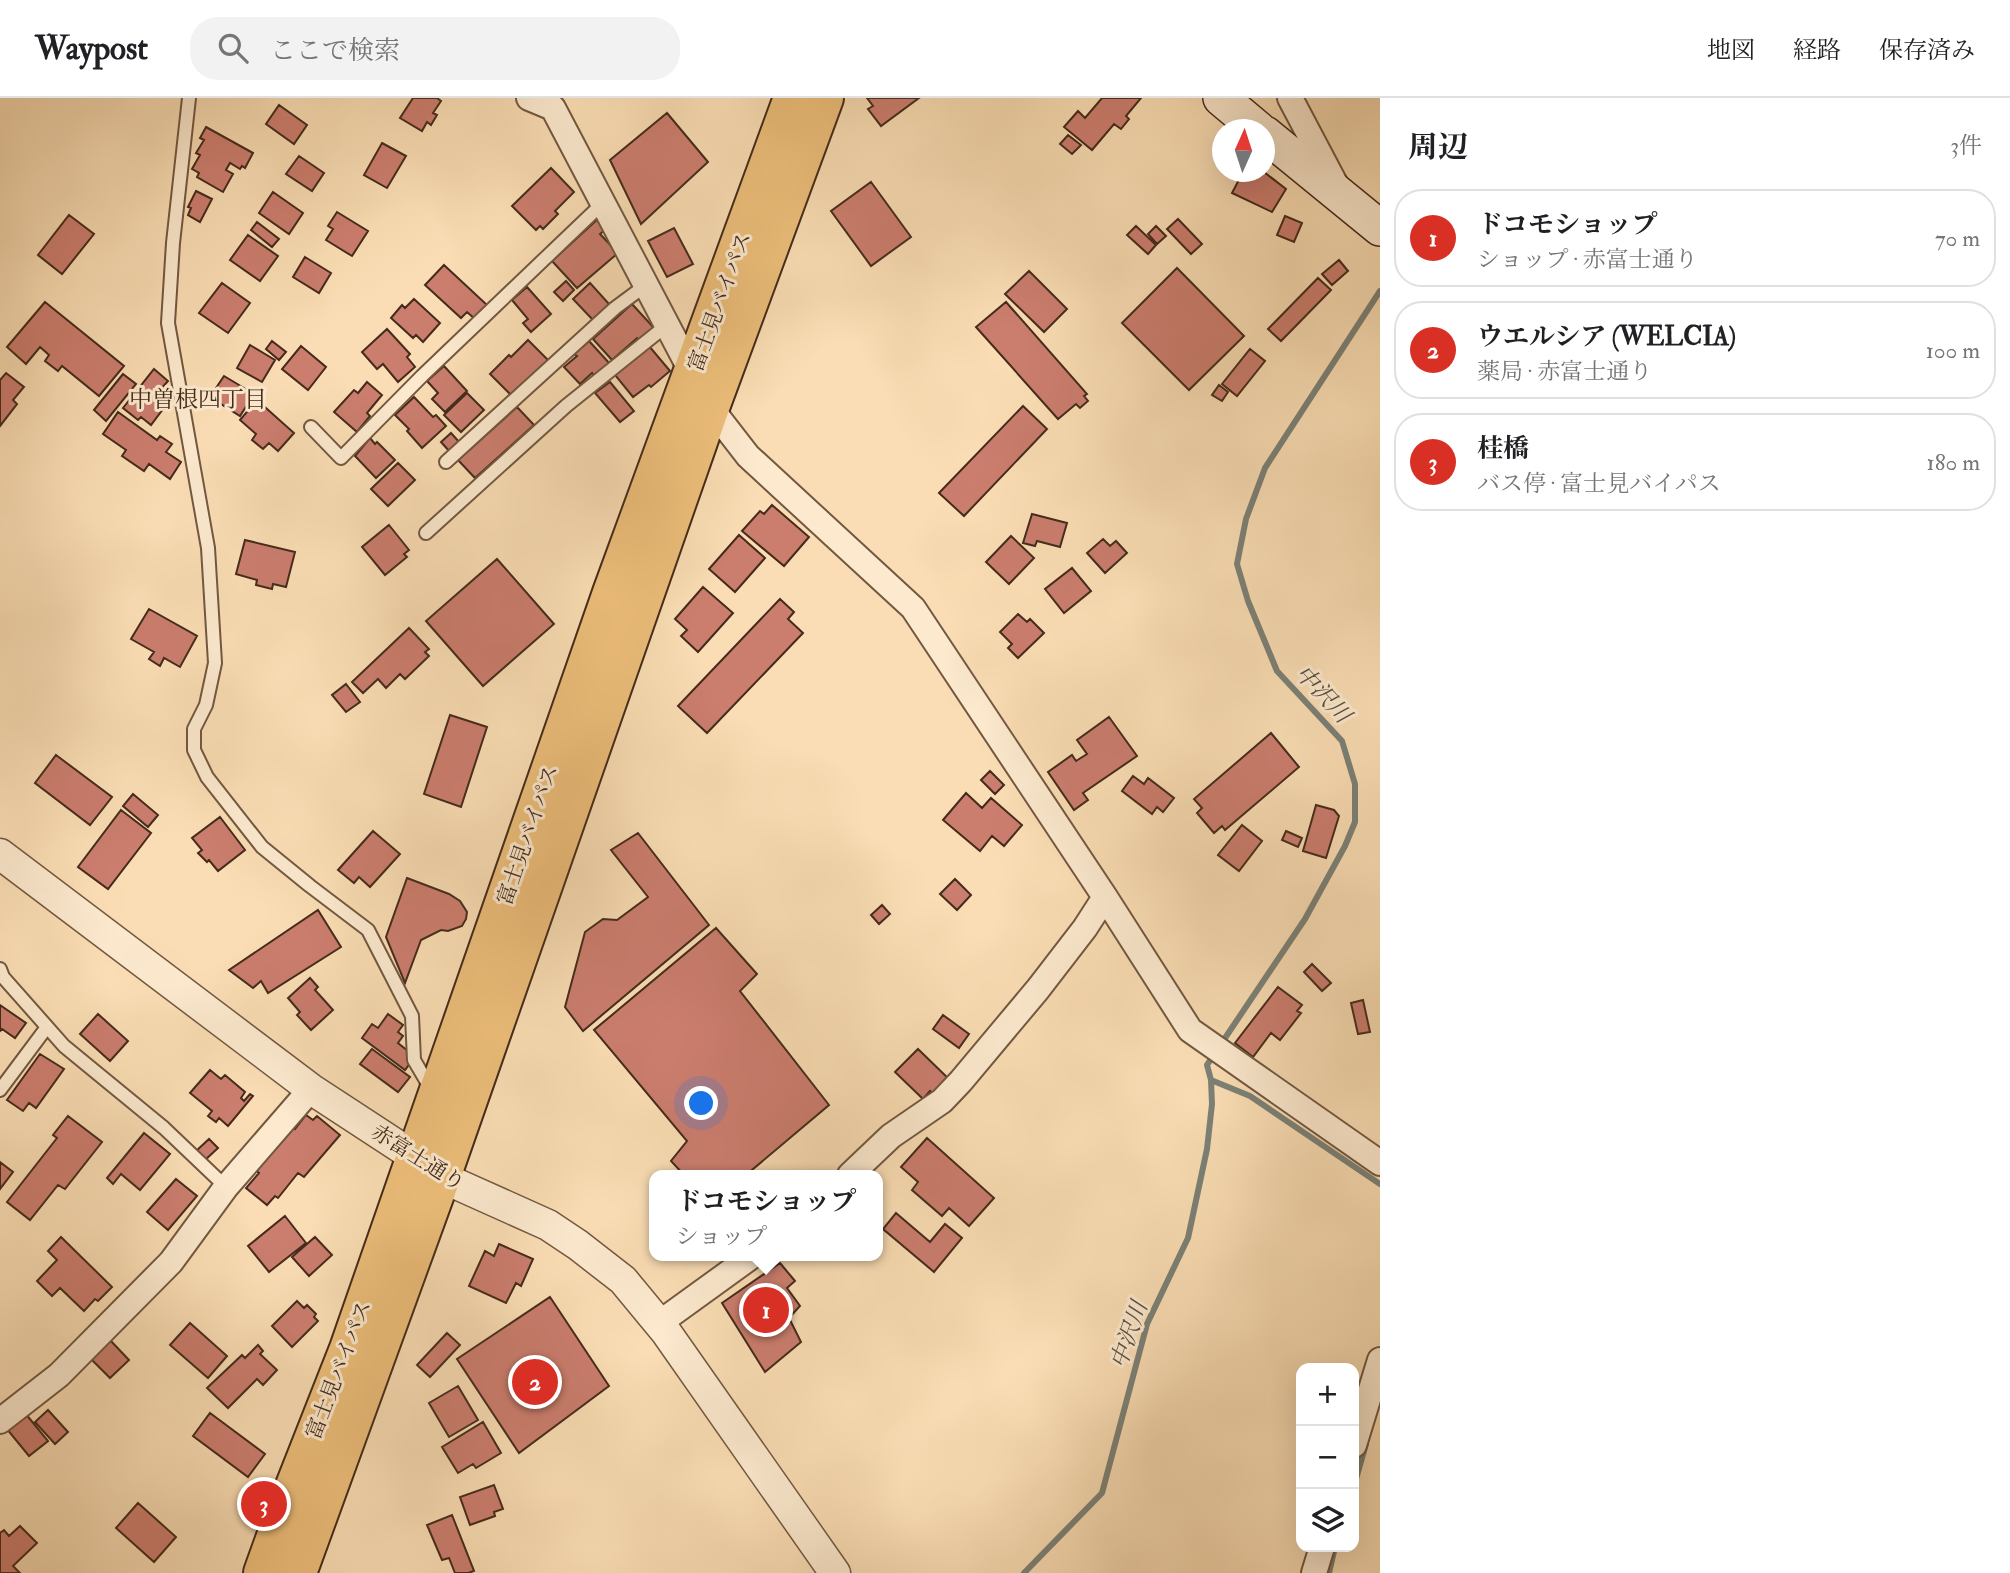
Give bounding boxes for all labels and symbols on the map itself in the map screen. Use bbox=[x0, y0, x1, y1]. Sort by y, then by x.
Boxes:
north arrow bbox=[1212, 119, 1275, 182]
street label: 富士見バイパス bbox=[682, 229, 758, 375]
district label: 中曽根四丁目 bbox=[129, 385, 267, 414]
water label: 中沢川 bbox=[1289, 659, 1359, 731]
street label: 富士見バイパス bbox=[491, 761, 565, 909]
your location bbox=[684, 1086, 718, 1120]
street label: 赤富士通り bbox=[366, 1119, 470, 1197]
pin: 1 bbox=[743, 1284, 789, 1336]
water label: 中沢川 bbox=[1104, 1295, 1155, 1372]
street label: 富士見バイパス bbox=[300, 1297, 378, 1443]
pin: 2 bbox=[512, 1356, 558, 1408]
pin: 3 bbox=[241, 1478, 287, 1530]

